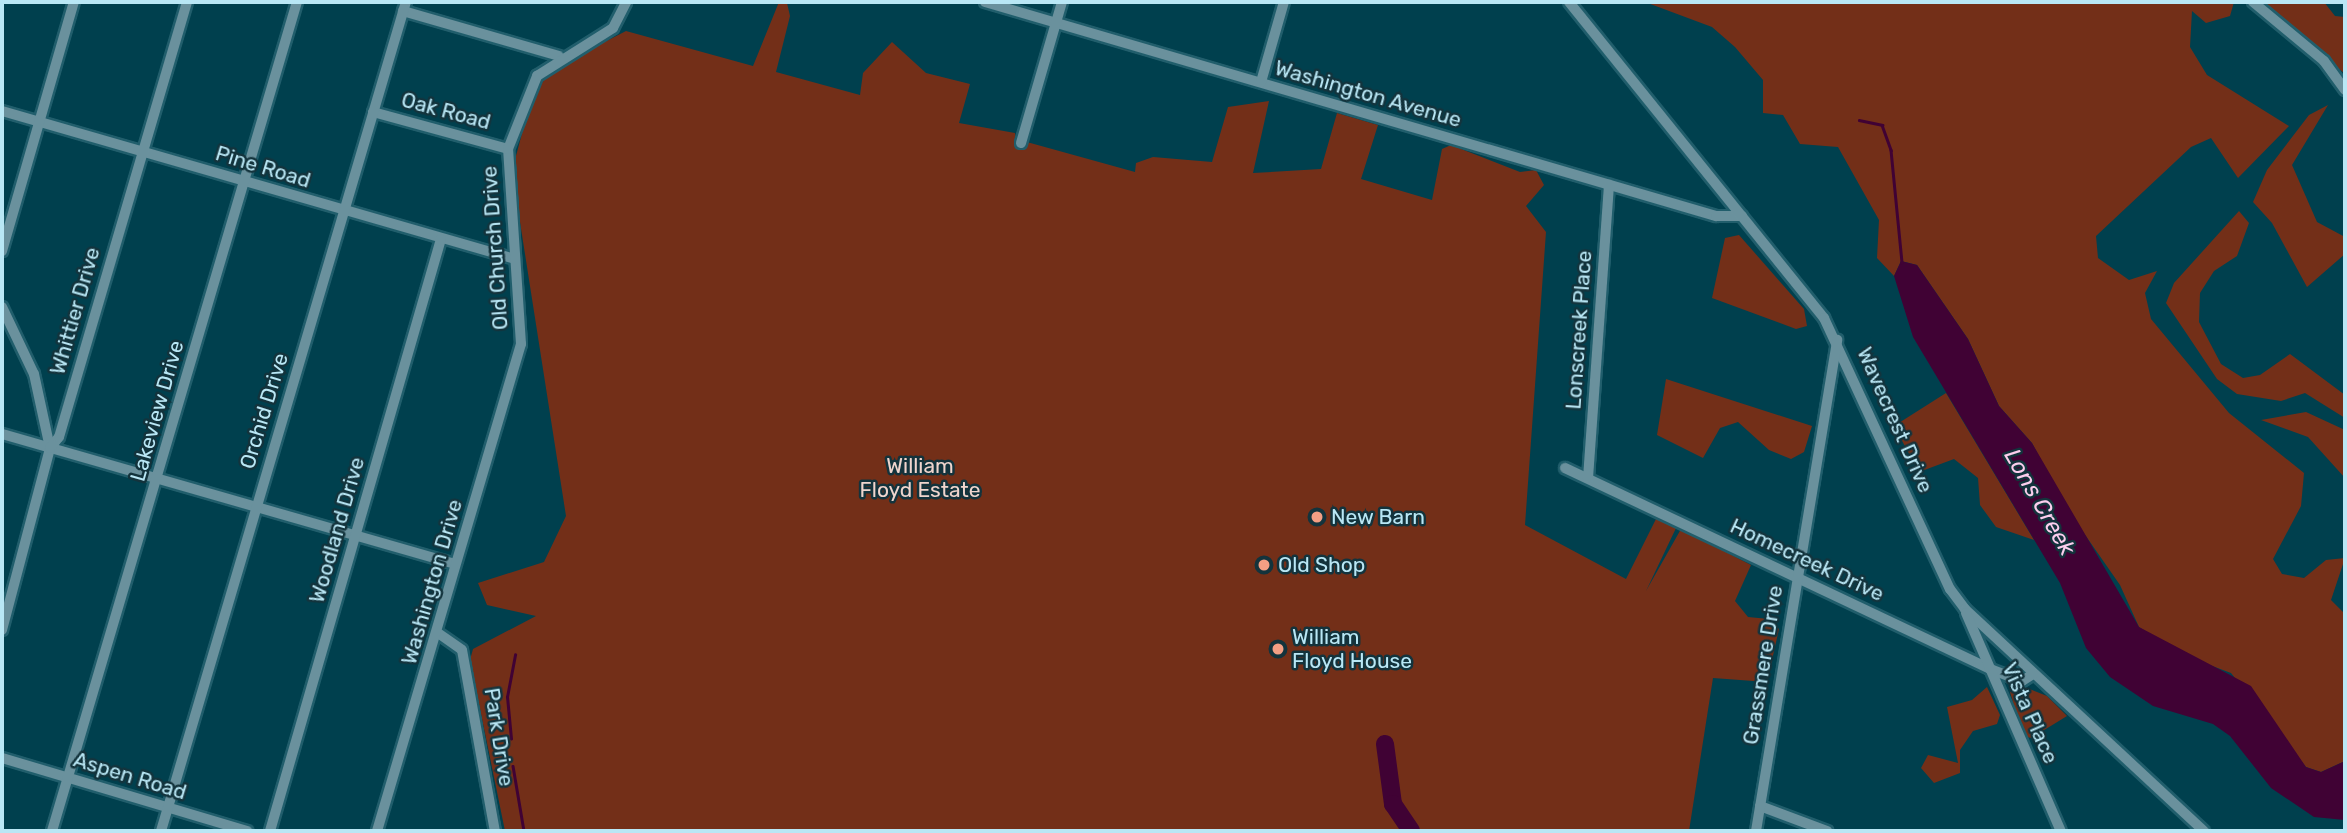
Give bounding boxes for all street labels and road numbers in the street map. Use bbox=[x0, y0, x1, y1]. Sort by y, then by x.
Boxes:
street label: Washington Avenue bbox=[1272, 55, 1464, 133]
street label: Oak Road bbox=[399, 87, 493, 135]
street label: Pine Road bbox=[212, 141, 314, 193]
street label: Old Church Drive bbox=[477, 165, 513, 331]
street label: Whittier Drive bbox=[45, 244, 105, 378]
street label: Lonscreek Place bbox=[1561, 250, 1597, 410]
street label: Lakeview Drive bbox=[125, 337, 189, 485]
street label: Wavecrest Drive bbox=[1852, 343, 1938, 497]
street label: Orchid Drive bbox=[234, 350, 294, 472]
street label: Woodland Drive bbox=[304, 454, 370, 606]
street label: Washington Drive bbox=[396, 497, 468, 667]
street label: Homecreek Drive bbox=[1726, 513, 1888, 607]
street label: Grassmere Drive bbox=[1738, 584, 1788, 746]
street label: Vista Place bbox=[1997, 659, 2063, 767]
street label: Park Drive bbox=[479, 686, 519, 788]
street label: Aspen Road bbox=[71, 747, 189, 805]

